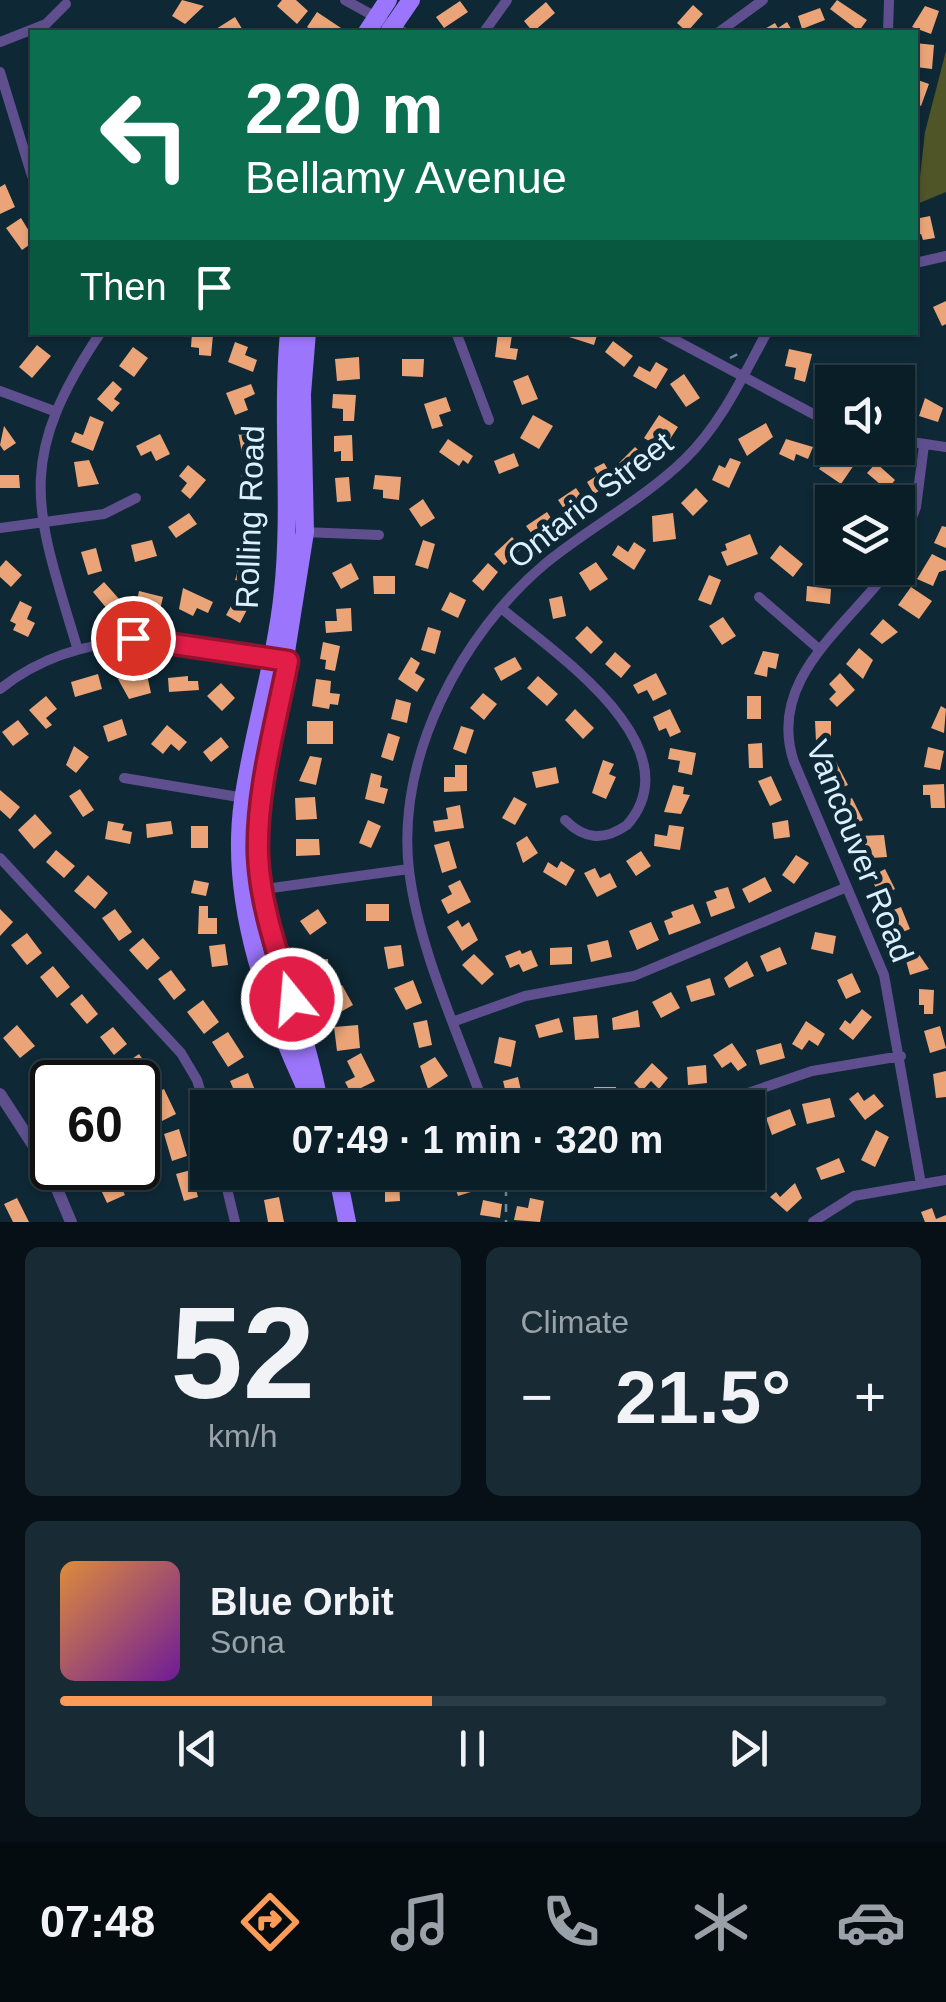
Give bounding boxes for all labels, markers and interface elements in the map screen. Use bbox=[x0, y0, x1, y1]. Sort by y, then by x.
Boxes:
icon: left bbox=[80, 70, 210, 200]
text: 220 m bbox=[245, 70, 443, 148]
text: Bellamy Avenue bbox=[245, 152, 567, 203]
icon: arrive bbox=[187, 260, 242, 315]
text: Then bbox=[80, 266, 167, 308]
map controls bbox=[815, 365, 915, 585]
button: sound bbox=[815, 365, 915, 465]
street label: Ontario Street bbox=[500, 424, 680, 576]
street label: Rolling Road bbox=[229, 425, 271, 609]
button: layers bbox=[815, 485, 915, 585]
pin bbox=[91, 596, 176, 681]
icon: arrive bbox=[106, 611, 161, 666]
street label: Vancouver Road bbox=[799, 735, 921, 967]
position arrow bbox=[240, 947, 344, 1051]
speed limit sign: 60 bbox=[30, 1060, 160, 1190]
text: 07:49 · 1 min · 320 m bbox=[292, 1119, 663, 1161]
text: 52 bbox=[170, 1280, 315, 1426]
text: Climate bbox=[521, 1304, 629, 1340]
text: 21.5° bbox=[615, 1355, 791, 1439]
text: − bbox=[521, 1366, 553, 1428]
text: + bbox=[854, 1366, 886, 1428]
text: km/h bbox=[208, 1418, 277, 1454]
text: Blue Orbit bbox=[210, 1581, 394, 1623]
text: Sona bbox=[210, 1624, 285, 1660]
icon: previous bbox=[170, 1721, 225, 1776]
icon: pause bbox=[445, 1721, 500, 1776]
icon: next bbox=[721, 1721, 776, 1776]
icon: directions bbox=[235, 1887, 305, 1957]
icon: music bbox=[385, 1887, 455, 1957]
icon: phone bbox=[536, 1887, 606, 1957]
icon: climate bbox=[686, 1887, 756, 1957]
icon: car bbox=[836, 1887, 906, 1957]
text: 07:48 bbox=[40, 1896, 155, 1947]

